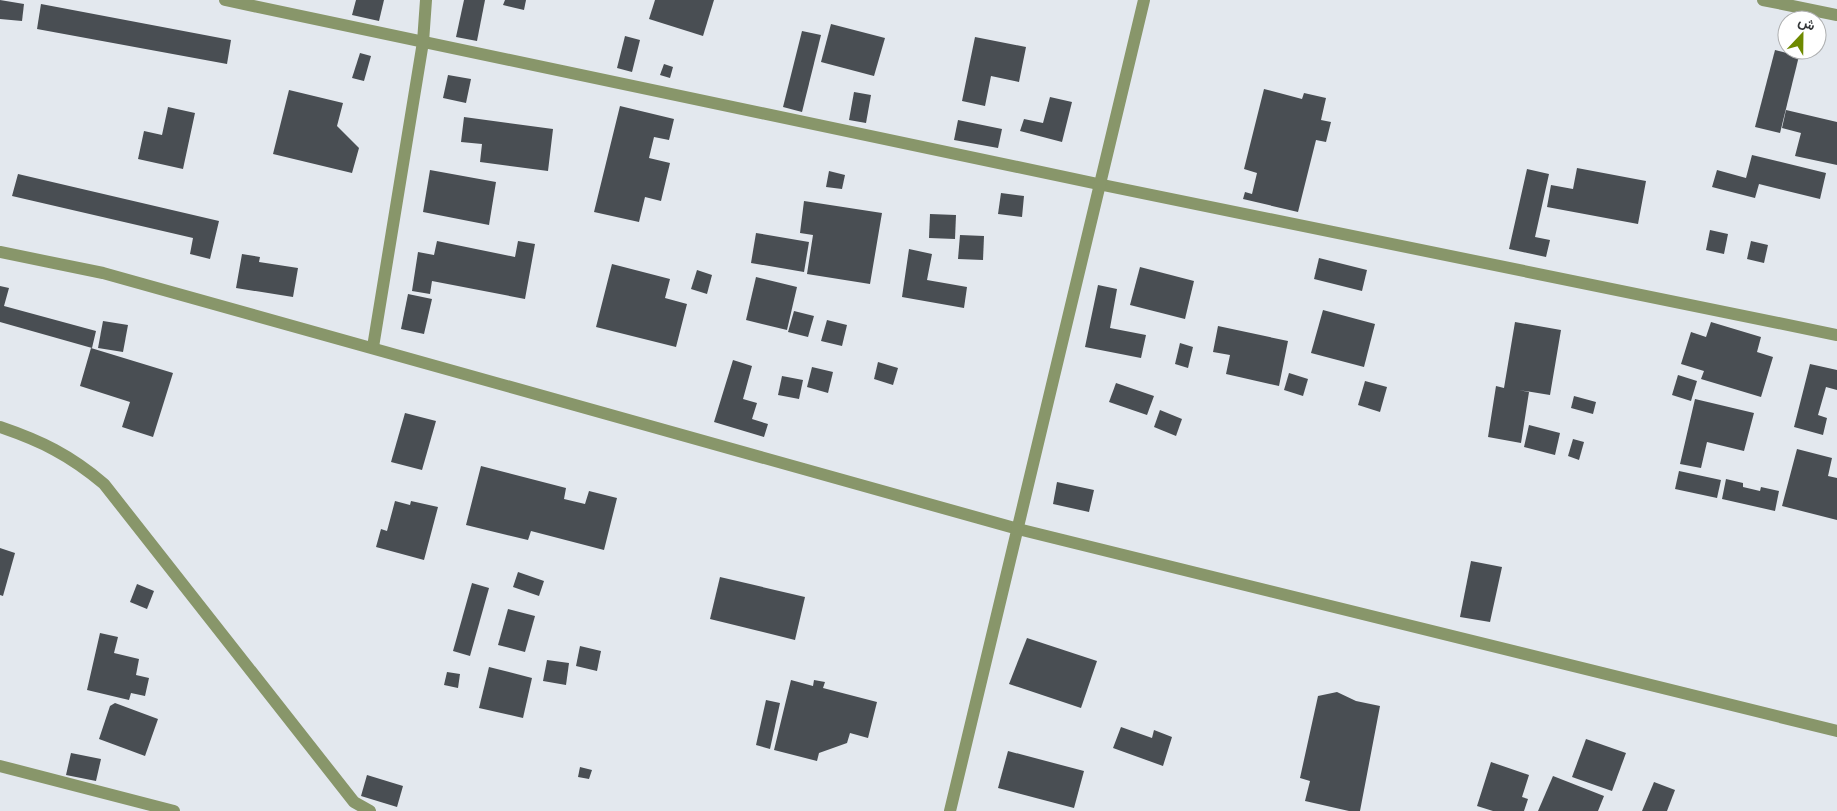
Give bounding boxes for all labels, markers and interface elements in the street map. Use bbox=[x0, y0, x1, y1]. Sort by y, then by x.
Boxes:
north arrow bbox=[1777, 10, 1827, 60]
text: ش bbox=[1796, 11, 1818, 35]

